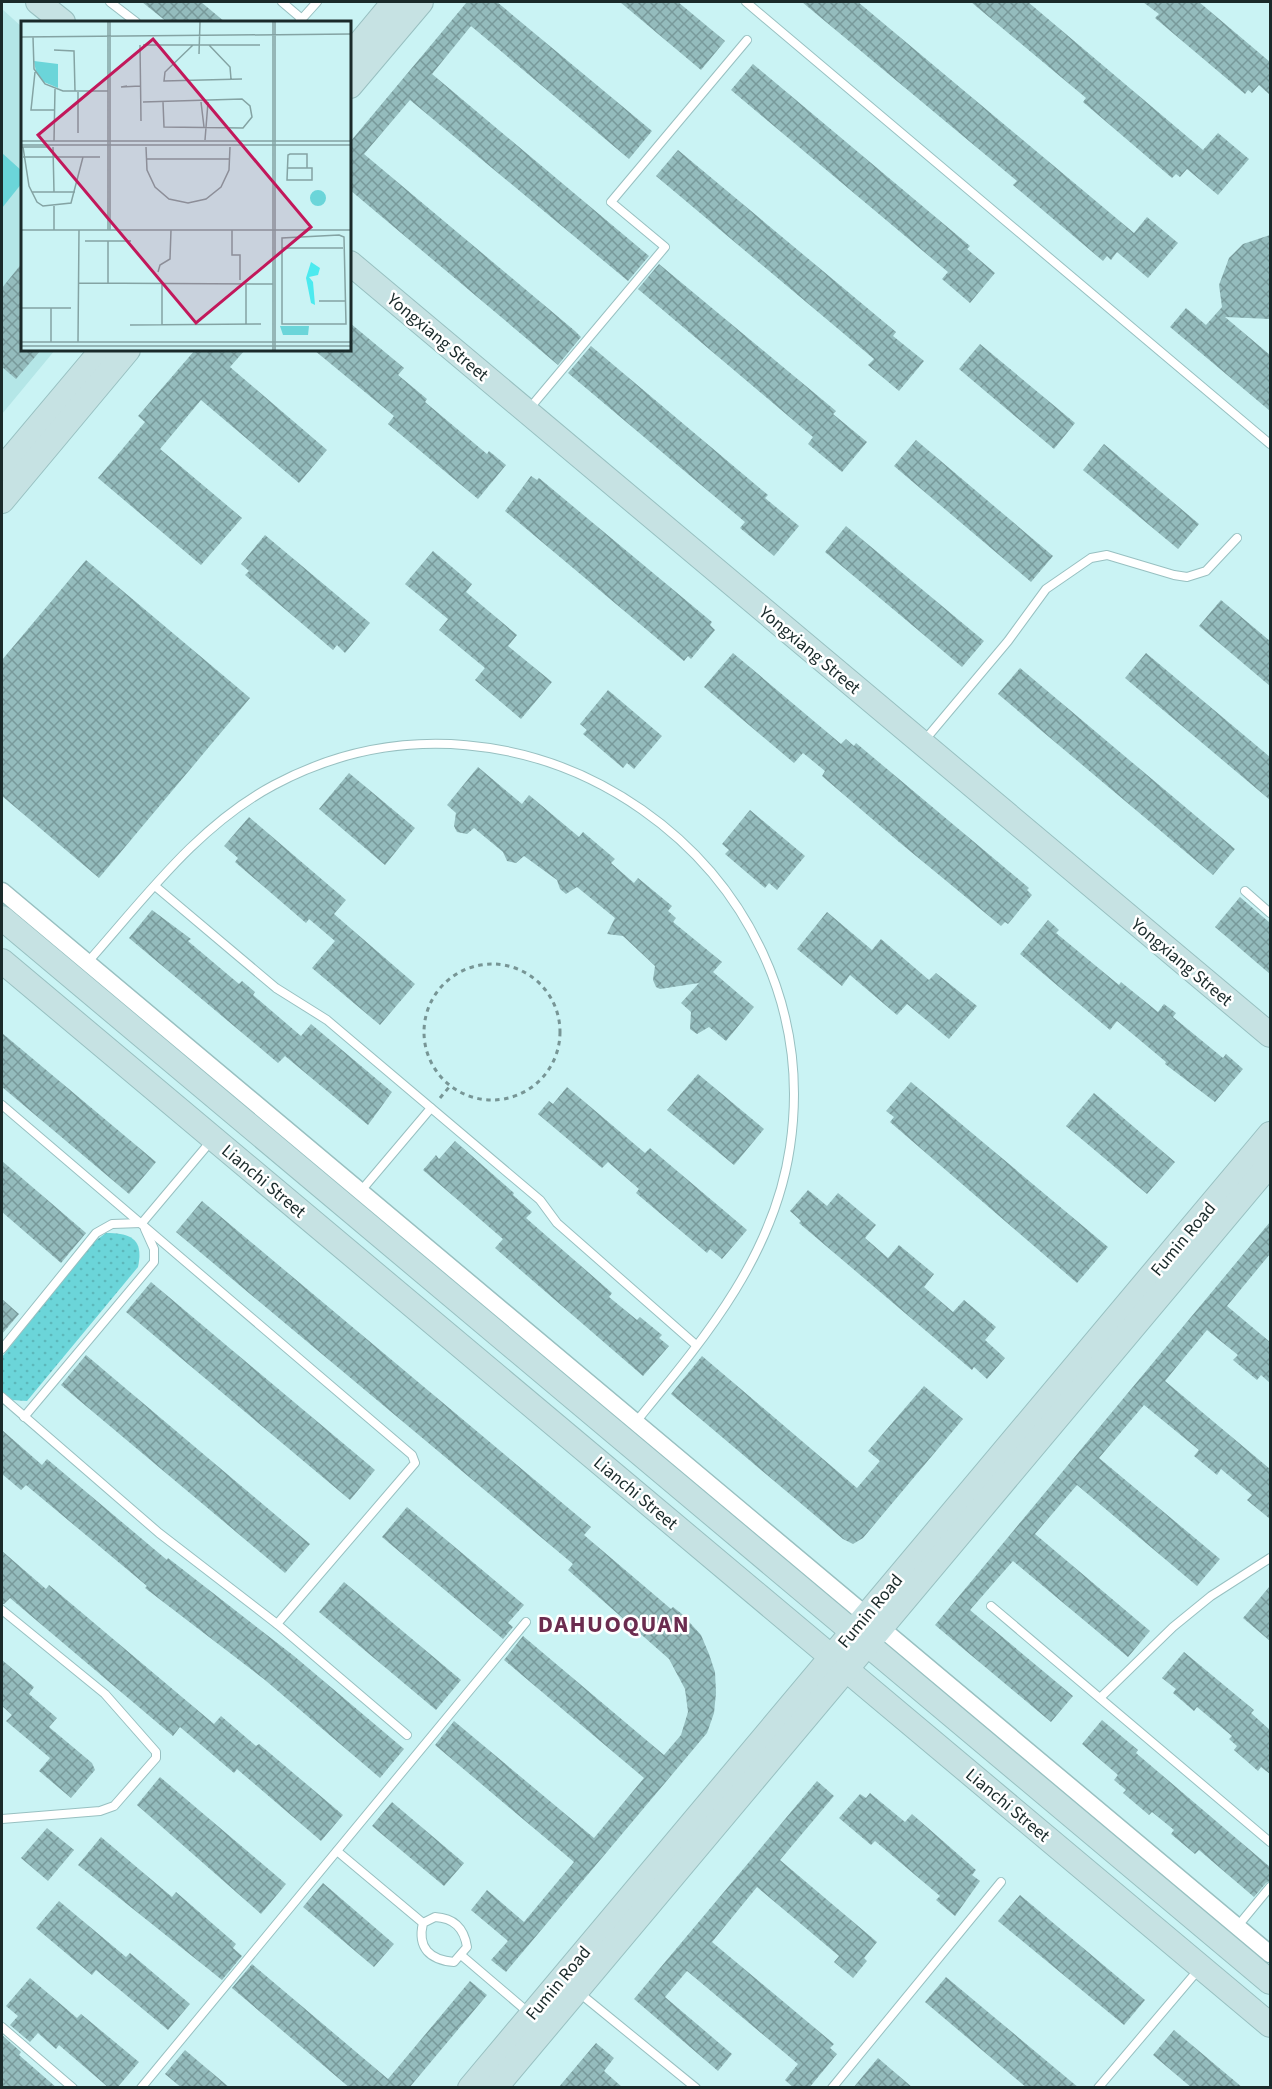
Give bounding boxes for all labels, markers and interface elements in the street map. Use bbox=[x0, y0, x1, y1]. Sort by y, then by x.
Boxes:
inset map bbox=[21, 21, 351, 351]
street label: Yongxiang Street bbox=[381, 287, 494, 387]
street label: Yongxiang Street bbox=[753, 600, 866, 700]
street label: Yongxiang Street bbox=[1125, 912, 1238, 1012]
street label: Lianchi Street bbox=[216, 1139, 311, 1224]
street label: Fumin Road bbox=[1145, 1197, 1222, 1282]
street label: Lianchi Street bbox=[588, 1451, 683, 1536]
street label: Fumin Road bbox=[832, 1569, 909, 1654]
district label: DAHUOQUAN bbox=[538, 1607, 690, 1642]
street label: Lianchi Street bbox=[960, 1763, 1055, 1848]
street label: Fumin Road bbox=[520, 1941, 597, 2026]

